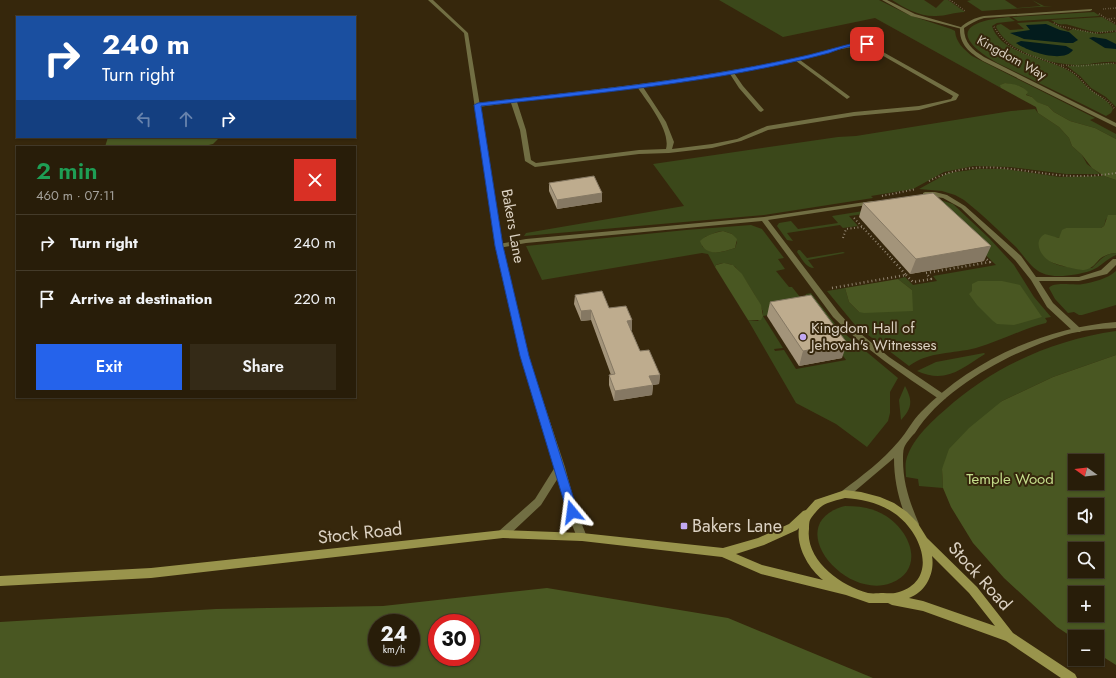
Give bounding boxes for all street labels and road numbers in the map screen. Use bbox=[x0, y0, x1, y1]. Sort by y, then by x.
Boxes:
street label: Kingdom Way bbox=[973, 30, 1050, 85]
street label: Bakers Lane bbox=[496, 187, 530, 265]
street label: Stock Road bbox=[316, 516, 404, 550]
street label: Stock Road bbox=[942, 536, 1018, 616]

